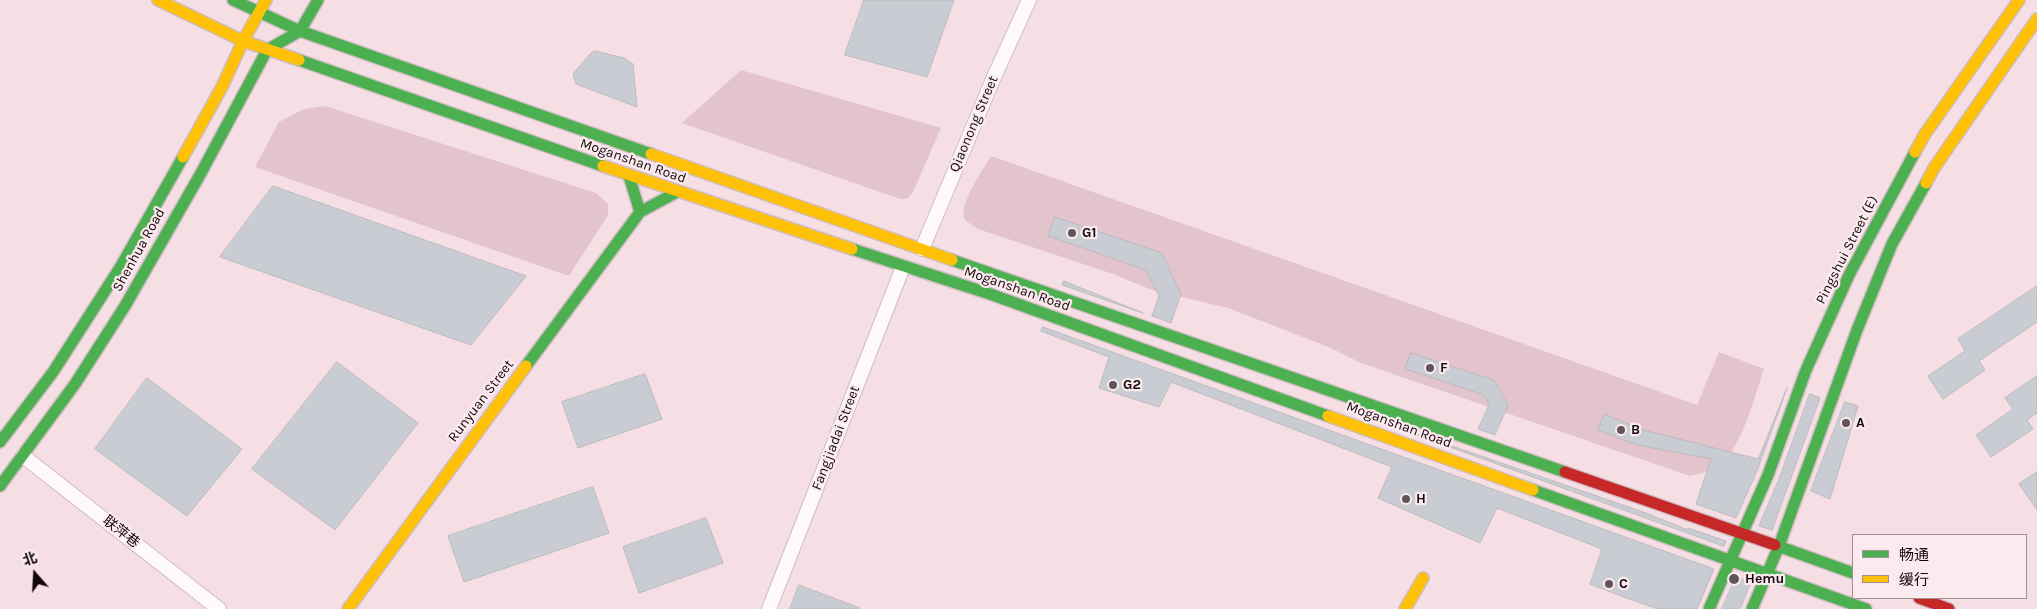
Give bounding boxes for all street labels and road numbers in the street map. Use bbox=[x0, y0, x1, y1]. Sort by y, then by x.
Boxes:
street label: Qiaonong Street bbox=[946, 73, 1002, 175]
street label: Moganshan Road bbox=[578, 135, 688, 187]
street label: Pingshui Street (E) bbox=[1812, 193, 1882, 307]
street label: Shenhua Road bbox=[109, 205, 169, 295]
street label: Moganshan Road bbox=[962, 263, 1072, 315]
street label: Runyuan Street bbox=[445, 357, 517, 445]
street label: Fangjiadai Street bbox=[808, 384, 864, 492]
street label: Moganshan Road bbox=[1344, 398, 1454, 452]
street label: 联萍巷 bbox=[99, 512, 143, 552]

